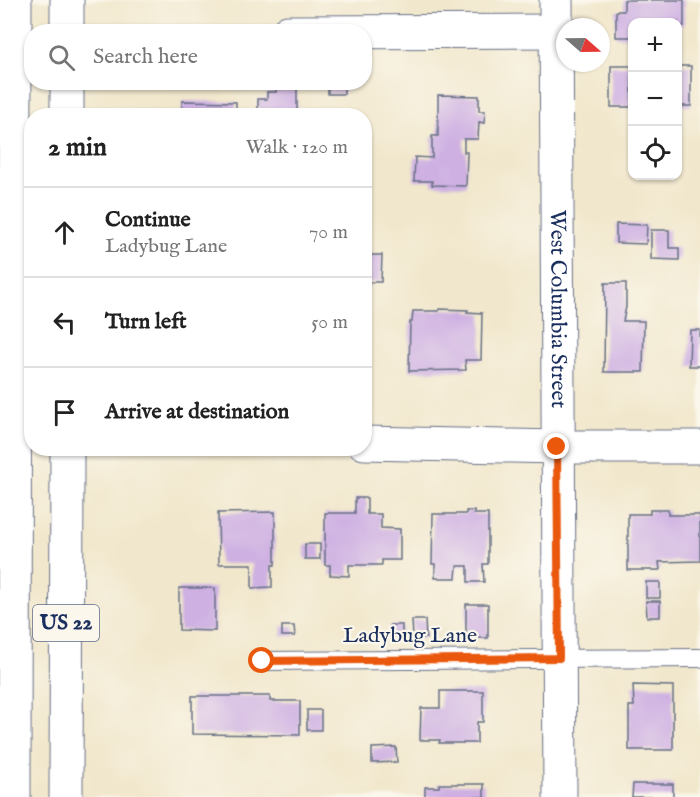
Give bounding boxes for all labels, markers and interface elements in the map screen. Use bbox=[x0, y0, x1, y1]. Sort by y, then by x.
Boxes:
north arrow bbox=[556, 18, 610, 72]
map controls bbox=[628, 18, 682, 180]
button: + bbox=[628, 18, 682, 72]
search box bbox=[24, 24, 372, 90]
icon: search bbox=[45, 41, 78, 74]
text: Search here bbox=[93, 43, 198, 71]
button: − bbox=[628, 72, 682, 126]
button: locate bbox=[628, 126, 682, 180]
text: 2 min bbox=[48, 131, 107, 164]
text: Walk · 120 m bbox=[246, 135, 348, 160]
text: Continue bbox=[105, 206, 191, 234]
street label: West Columbia Street bbox=[543, 210, 572, 409]
icon: ahead bbox=[48, 216, 81, 249]
text: 70 m bbox=[309, 220, 348, 245]
text: Ladybug Lane bbox=[105, 234, 227, 259]
icon: left bbox=[48, 306, 81, 339]
text: Turn left bbox=[105, 308, 187, 336]
text: 50 m bbox=[311, 310, 348, 335]
icon: arrive bbox=[48, 396, 81, 429]
text: Arrive at destination bbox=[105, 398, 289, 426]
route end bbox=[543, 433, 569, 459]
road number: US 22 bbox=[33, 605, 99, 641]
street label: Ladybug Lane bbox=[343, 622, 477, 650]
route start bbox=[248, 647, 274, 673]

